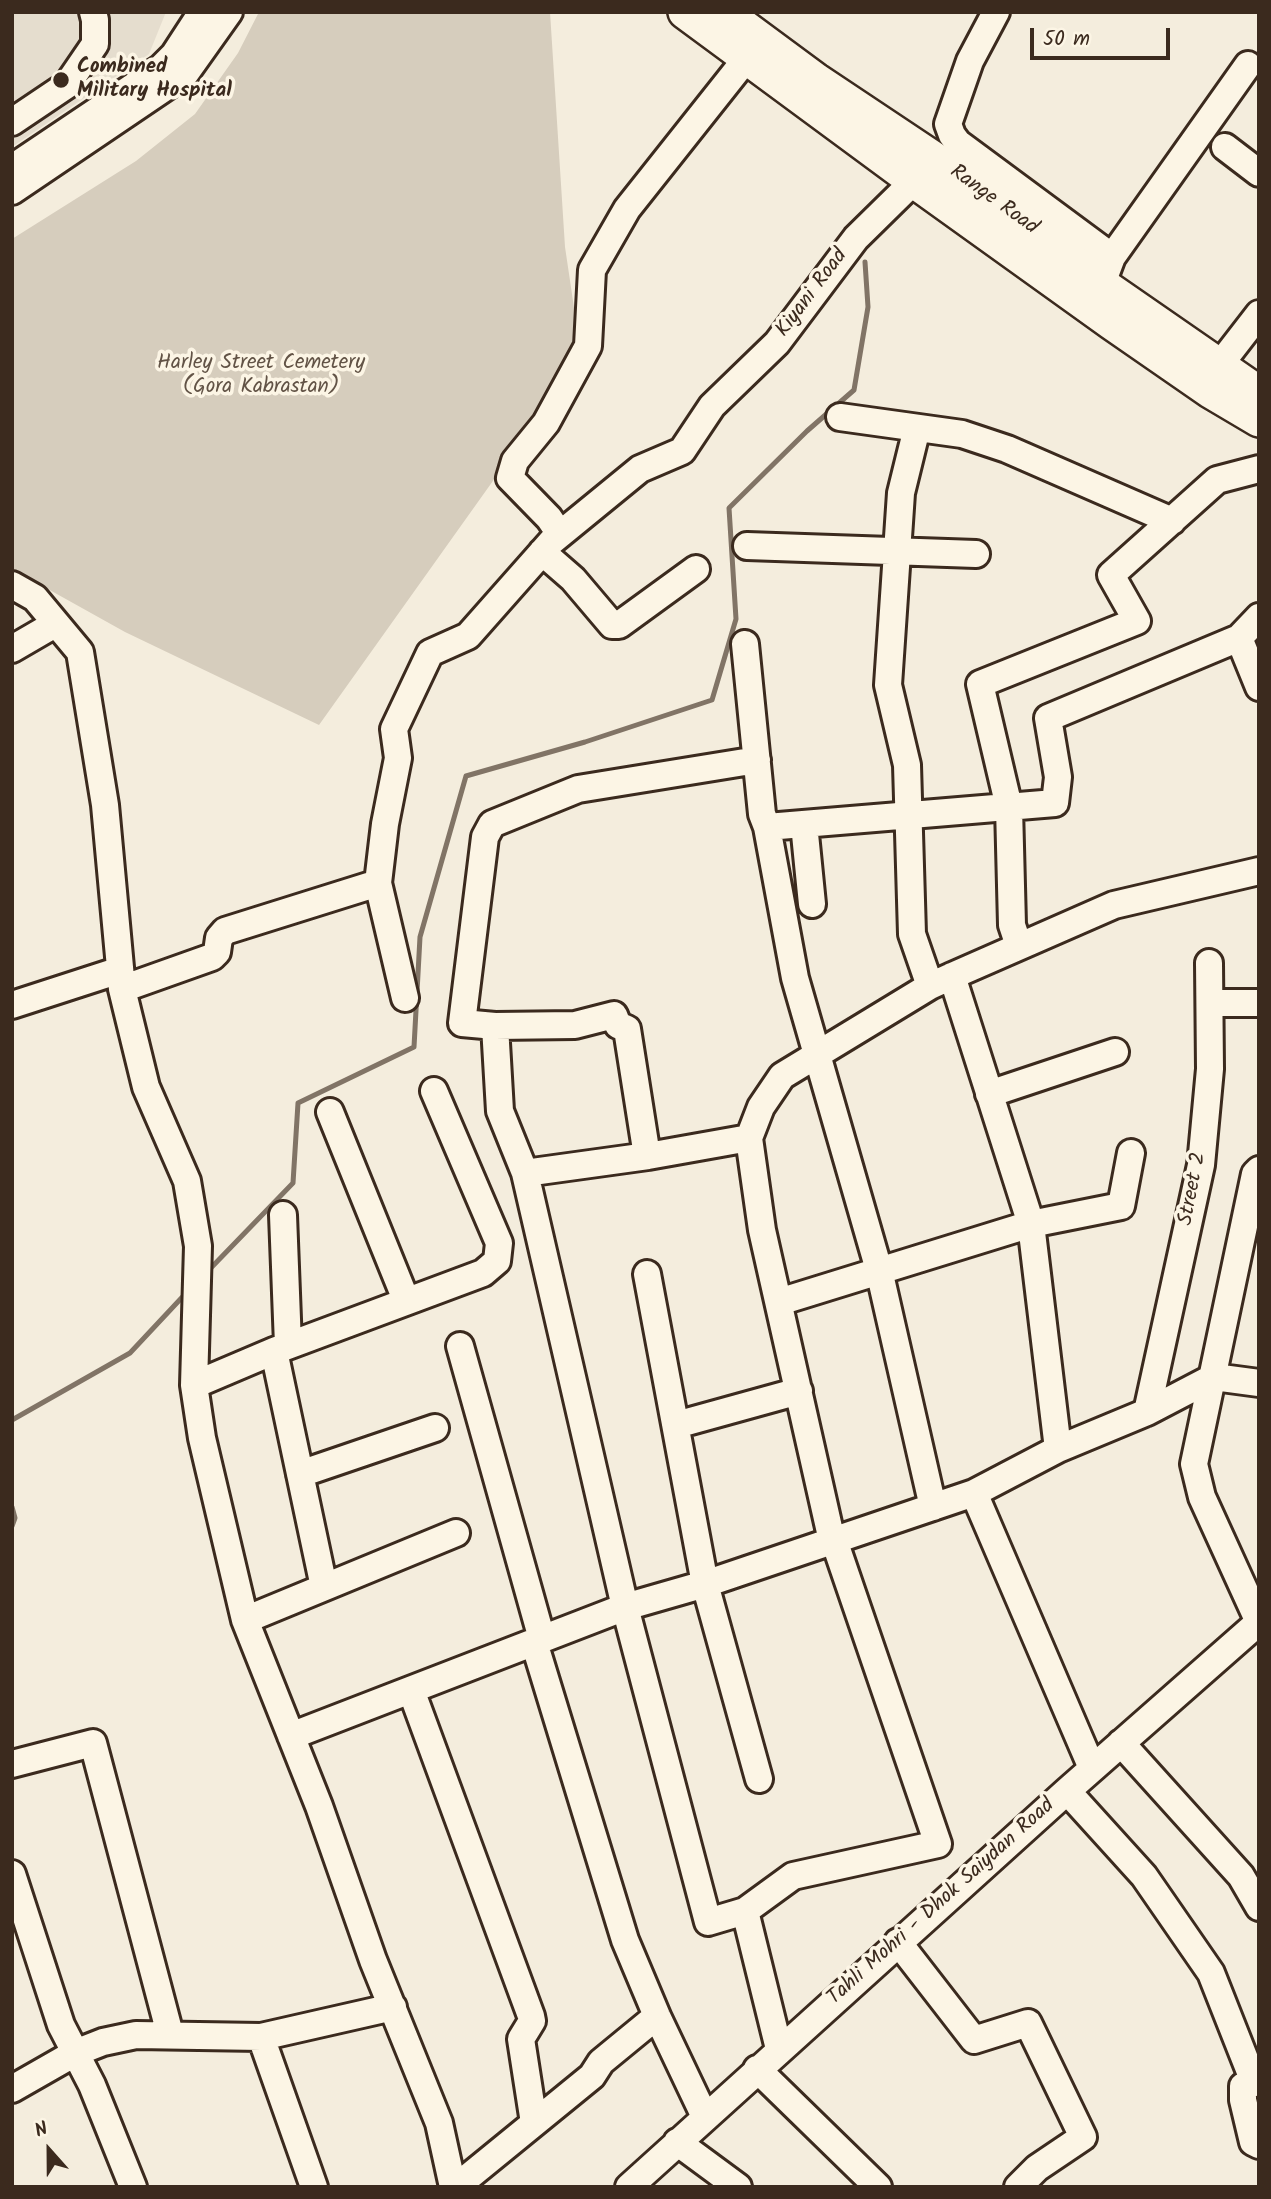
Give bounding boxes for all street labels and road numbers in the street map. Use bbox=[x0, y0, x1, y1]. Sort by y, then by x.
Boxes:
street label: Range Road bbox=[944, 160, 1042, 242]
street label: Kiyani Road bbox=[772, 245, 854, 343]
street label: Street 2 bbox=[1175, 1150, 1213, 1228]
street label: Tahli Mohri - Dhok Saiydan Road bbox=[823, 1794, 1061, 2012]

